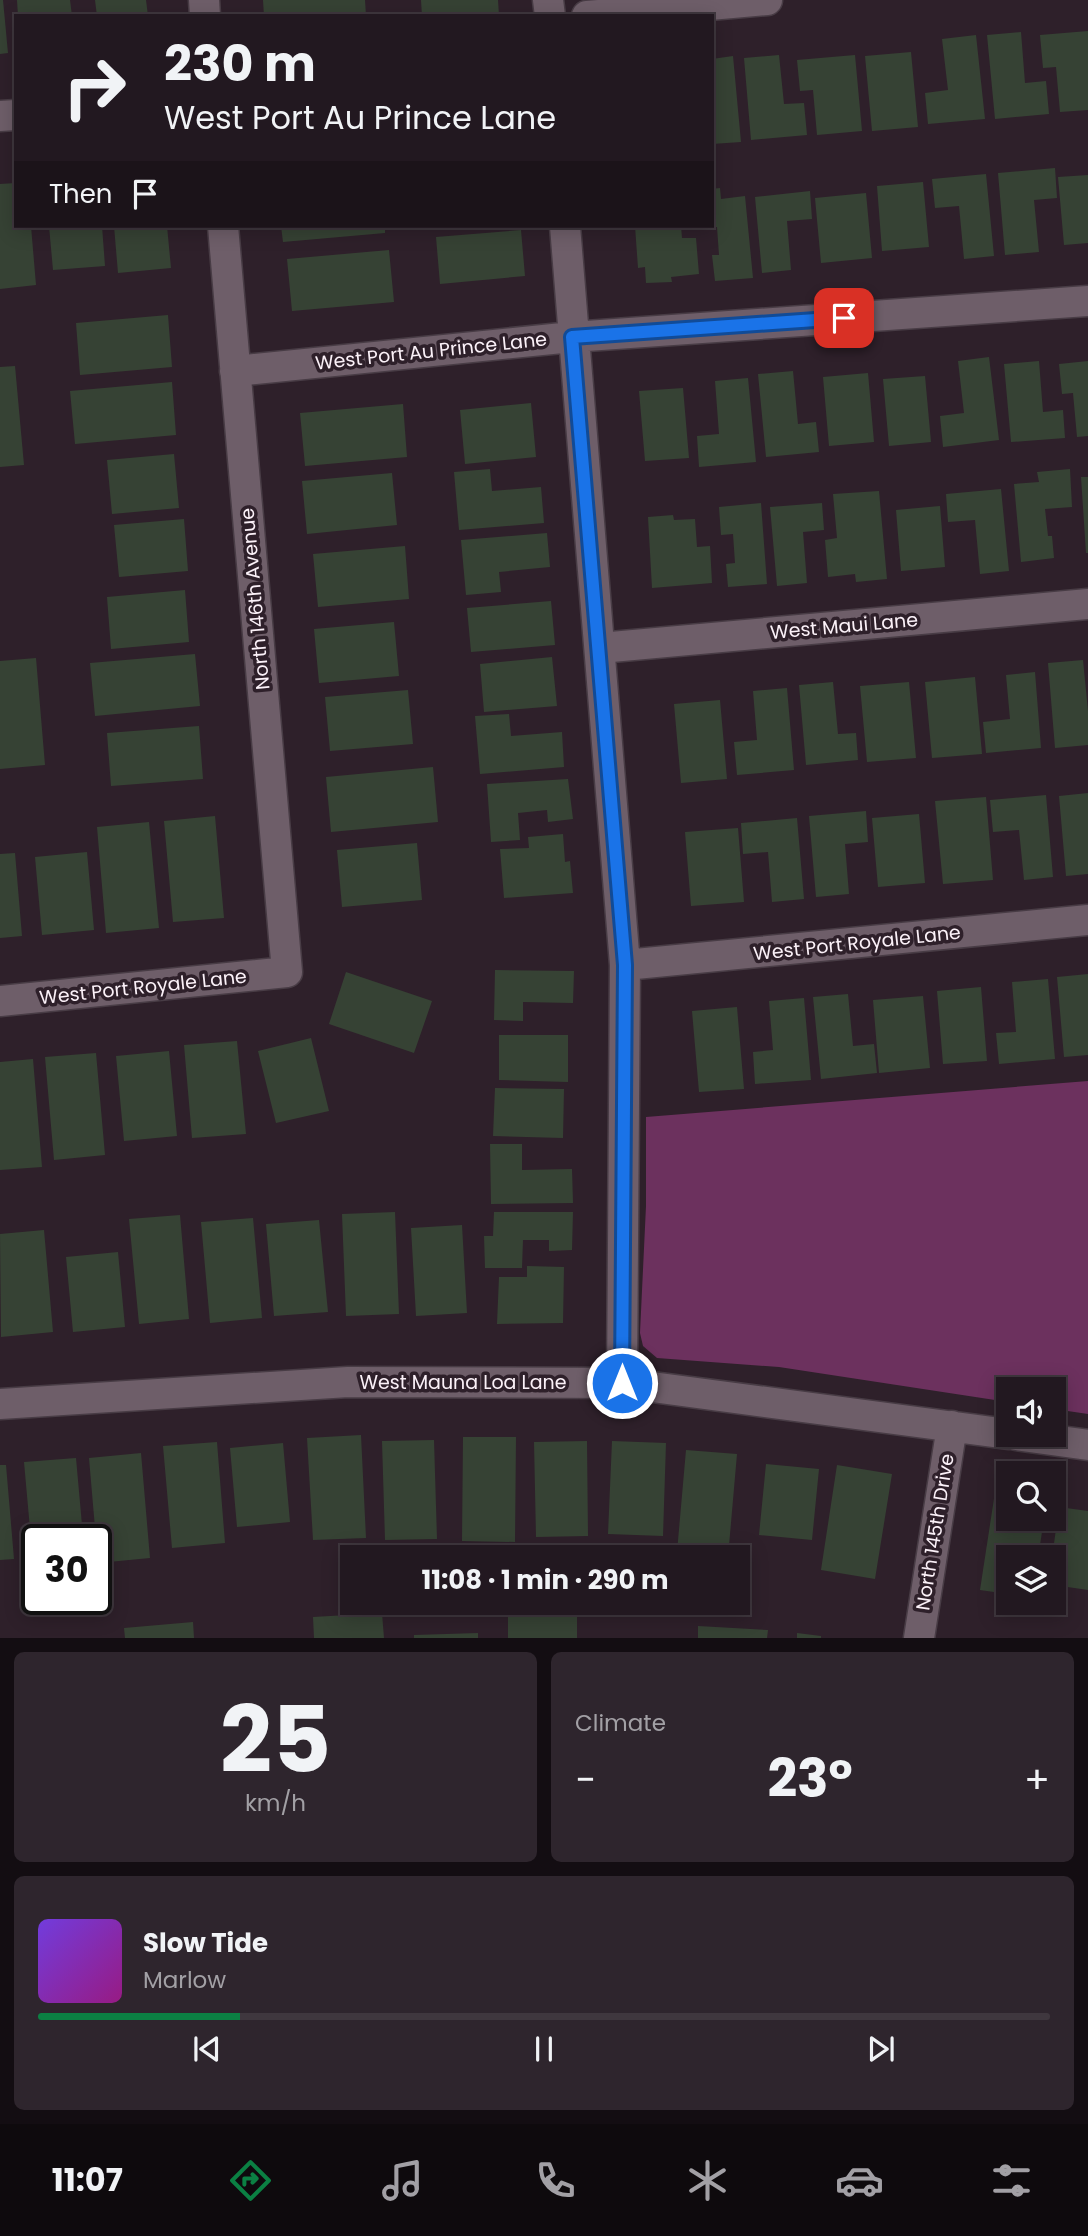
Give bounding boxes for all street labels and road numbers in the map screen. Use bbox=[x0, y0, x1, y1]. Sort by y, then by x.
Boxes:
street label: West Port Au Prince Lane bbox=[314, 325, 548, 377]
street label: North 146th Avenue bbox=[234, 507, 276, 691]
street label: West Maui Lane bbox=[769, 606, 919, 646]
street label: West Port Royale Lane bbox=[752, 919, 962, 967]
street label: West Port Royale Lane bbox=[38, 963, 248, 1011]
street label: West Mauna Loa Lane bbox=[360, 1369, 566, 1396]
street label: North 145th Drive bbox=[909, 1452, 961, 1612]

